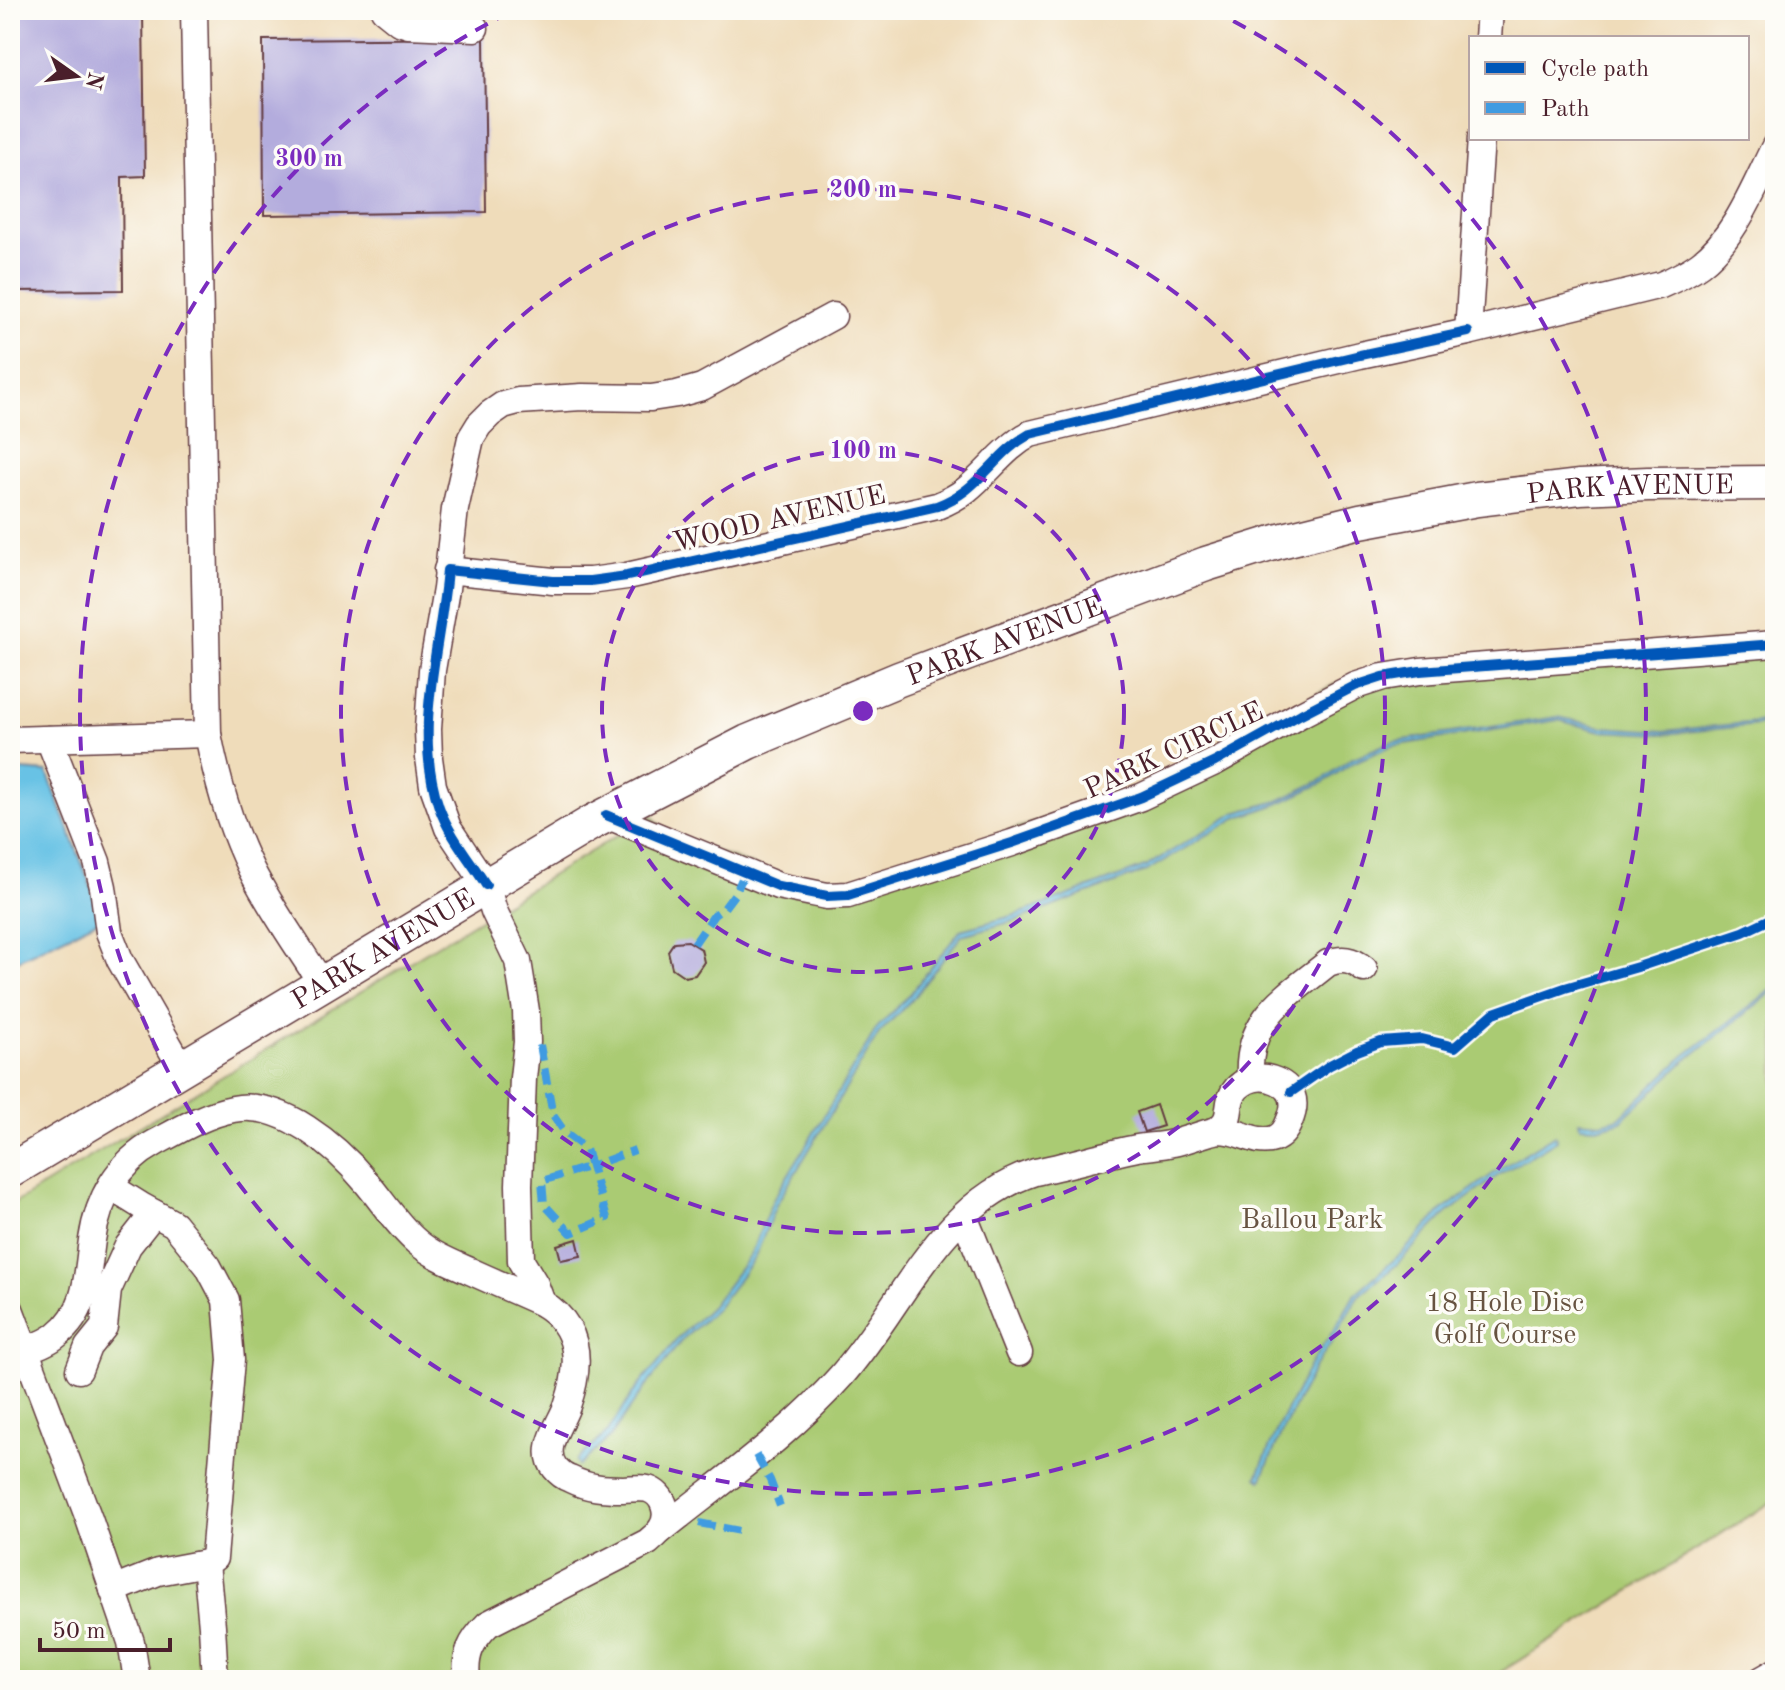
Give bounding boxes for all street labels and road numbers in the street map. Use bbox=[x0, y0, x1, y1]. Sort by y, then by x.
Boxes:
street label: PARK AVENUE bbox=[1525, 472, 1734, 510]
street label: WOOD AVENUE bbox=[671, 482, 889, 558]
street label: PARK AVENUE bbox=[903, 593, 1108, 692]
street label: PARK CIRCLE bbox=[1080, 698, 1268, 805]
street label: PARK AVENUE bbox=[287, 885, 480, 1016]

